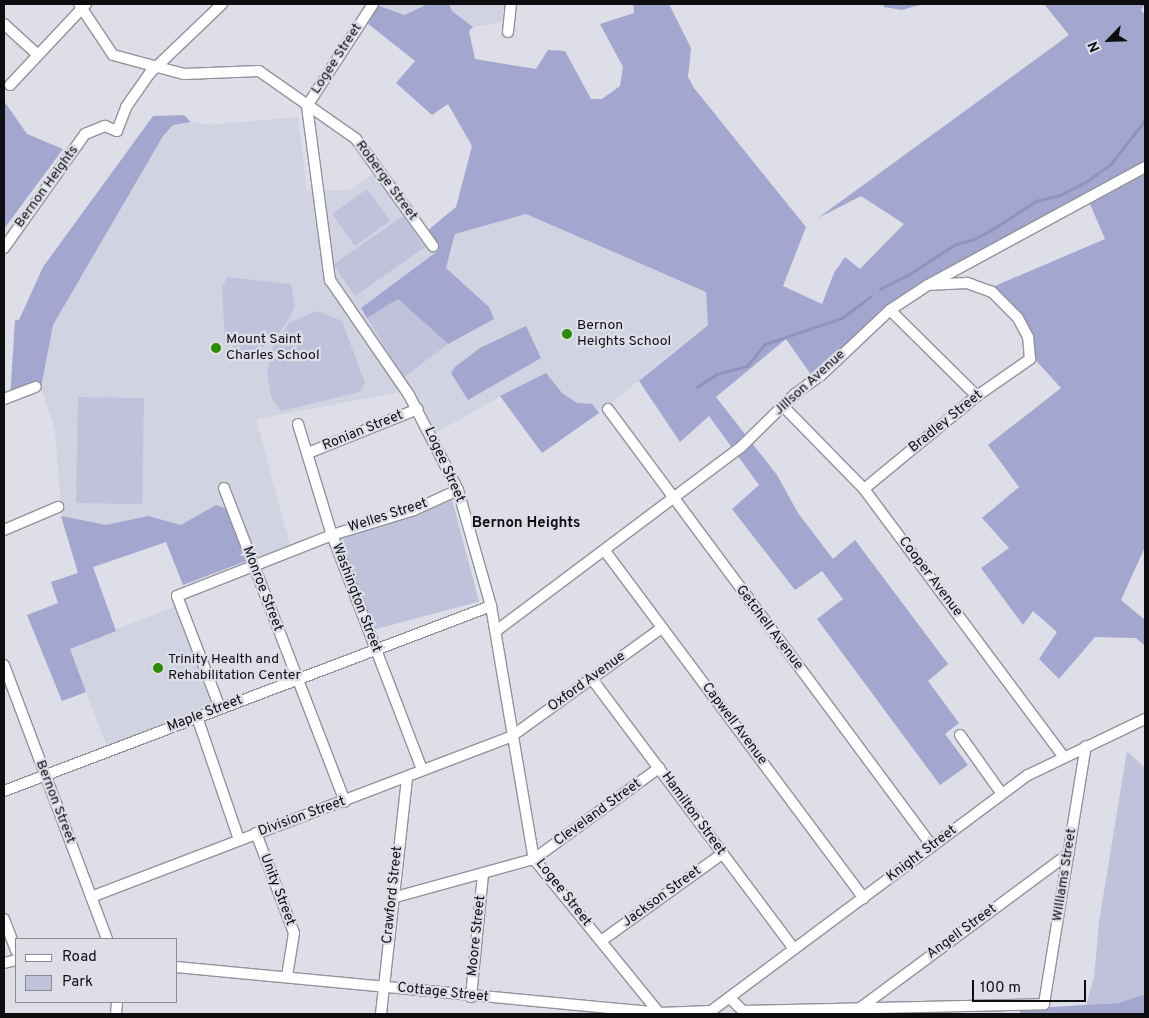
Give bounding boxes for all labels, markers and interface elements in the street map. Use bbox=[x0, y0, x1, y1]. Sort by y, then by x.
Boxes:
north arrow bbox=[1084, 15, 1134, 65]
street label: Logee Street bbox=[308, 21, 366, 97]
text: N bbox=[1085, 38, 1105, 54]
street label: Roberge Street bbox=[351, 138, 421, 224]
street label: Bernon Heights bbox=[12, 143, 82, 231]
place label: Bernon Heights School bbox=[577, 318, 671, 351]
marker: Bernon Heights School bbox=[561, 328, 573, 340]
place label: Mount Saint Charles School bbox=[226, 332, 320, 364]
marker: Mount Saint Charles School bbox=[210, 342, 222, 354]
street label: Jillson Avenue bbox=[771, 346, 849, 420]
street label: Bradley Street bbox=[906, 387, 986, 457]
street label: Ronian Street bbox=[320, 407, 406, 455]
street label: Logee Street bbox=[420, 425, 468, 505]
street label: Welles Street bbox=[346, 495, 430, 537]
district label: Bernon Heights bbox=[472, 515, 580, 533]
street label: Cooper Avenue bbox=[894, 534, 966, 620]
street label: Washington Street bbox=[327, 541, 385, 655]
street label: Monroe Street bbox=[238, 544, 286, 634]
street label: Getchell Avenue bbox=[732, 582, 806, 674]
street label: Oxford Avenue bbox=[545, 648, 629, 716]
place label: Trinity Health and Rehabilitation Center bbox=[168, 652, 301, 684]
marker: Trinity Health and Rehabilitation Center bbox=[152, 662, 164, 674]
street label: Capwell Avenue bbox=[697, 679, 771, 769]
street label: Maple Street bbox=[165, 692, 245, 736]
street label: Bernon Street bbox=[31, 758, 79, 846]
street label: Hamilton Street bbox=[657, 769, 729, 859]
street label: Cleveland Street bbox=[551, 776, 645, 850]
street label: Division Street bbox=[256, 793, 348, 841]
street label: Knight Street bbox=[884, 822, 960, 886]
street label: Williams Street bbox=[1049, 827, 1081, 923]
street label: Crawford Street bbox=[380, 845, 406, 945]
street label: Unity Street bbox=[256, 852, 298, 928]
street label: Logee Street bbox=[532, 856, 594, 930]
street label: Jackson Street bbox=[619, 863, 705, 931]
street label: Moore Street bbox=[464, 895, 490, 977]
street label: Angell Street bbox=[924, 901, 1000, 963]
legend bbox=[15, 938, 178, 1003]
text: Road bbox=[62, 948, 97, 967]
scale bar bbox=[974, 970, 1088, 1002]
text: Park bbox=[62, 973, 93, 992]
text: 100 m bbox=[980, 979, 1021, 998]
street label: Cottage Street bbox=[396, 980, 490, 1006]

